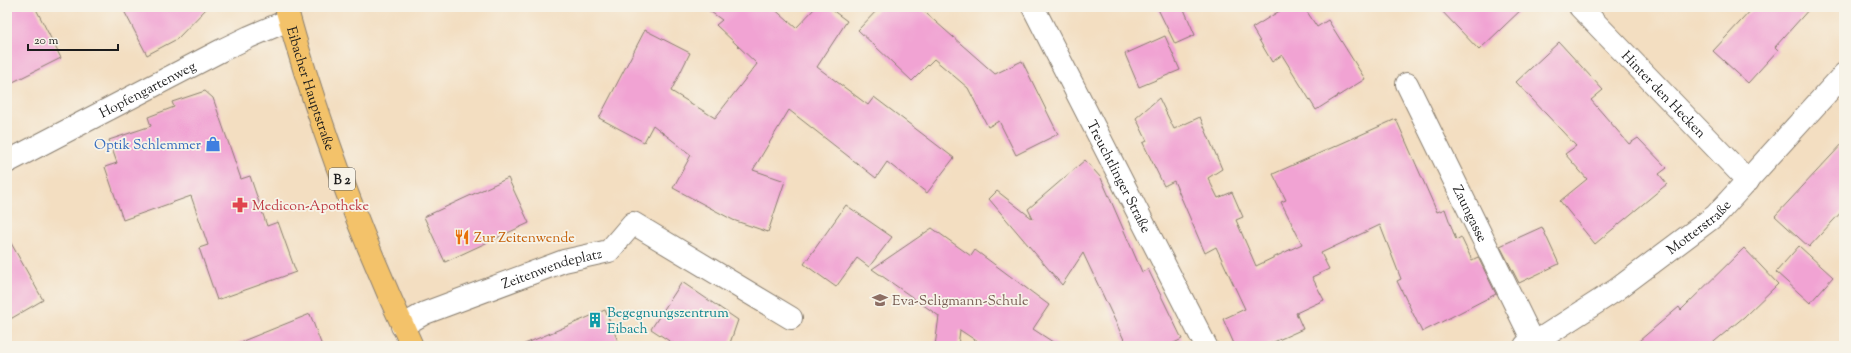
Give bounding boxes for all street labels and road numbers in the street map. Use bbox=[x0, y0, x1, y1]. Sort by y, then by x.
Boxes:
street label: Eibacher Hauptstraße bbox=[280, 24, 339, 154]
street label: Hinter den Hecken bbox=[1616, 47, 1710, 144]
street label: Hopfengartenweg bbox=[96, 57, 200, 124]
street label: Treuchtlinger Straße bbox=[1080, 117, 1155, 237]
road number: B 2 bbox=[329, 168, 355, 190]
street label: Zaungasse bbox=[1446, 182, 1491, 246]
street label: Motterstraße bbox=[1663, 197, 1737, 261]
street label: Zeitenwendeplatz bbox=[499, 245, 604, 295]

